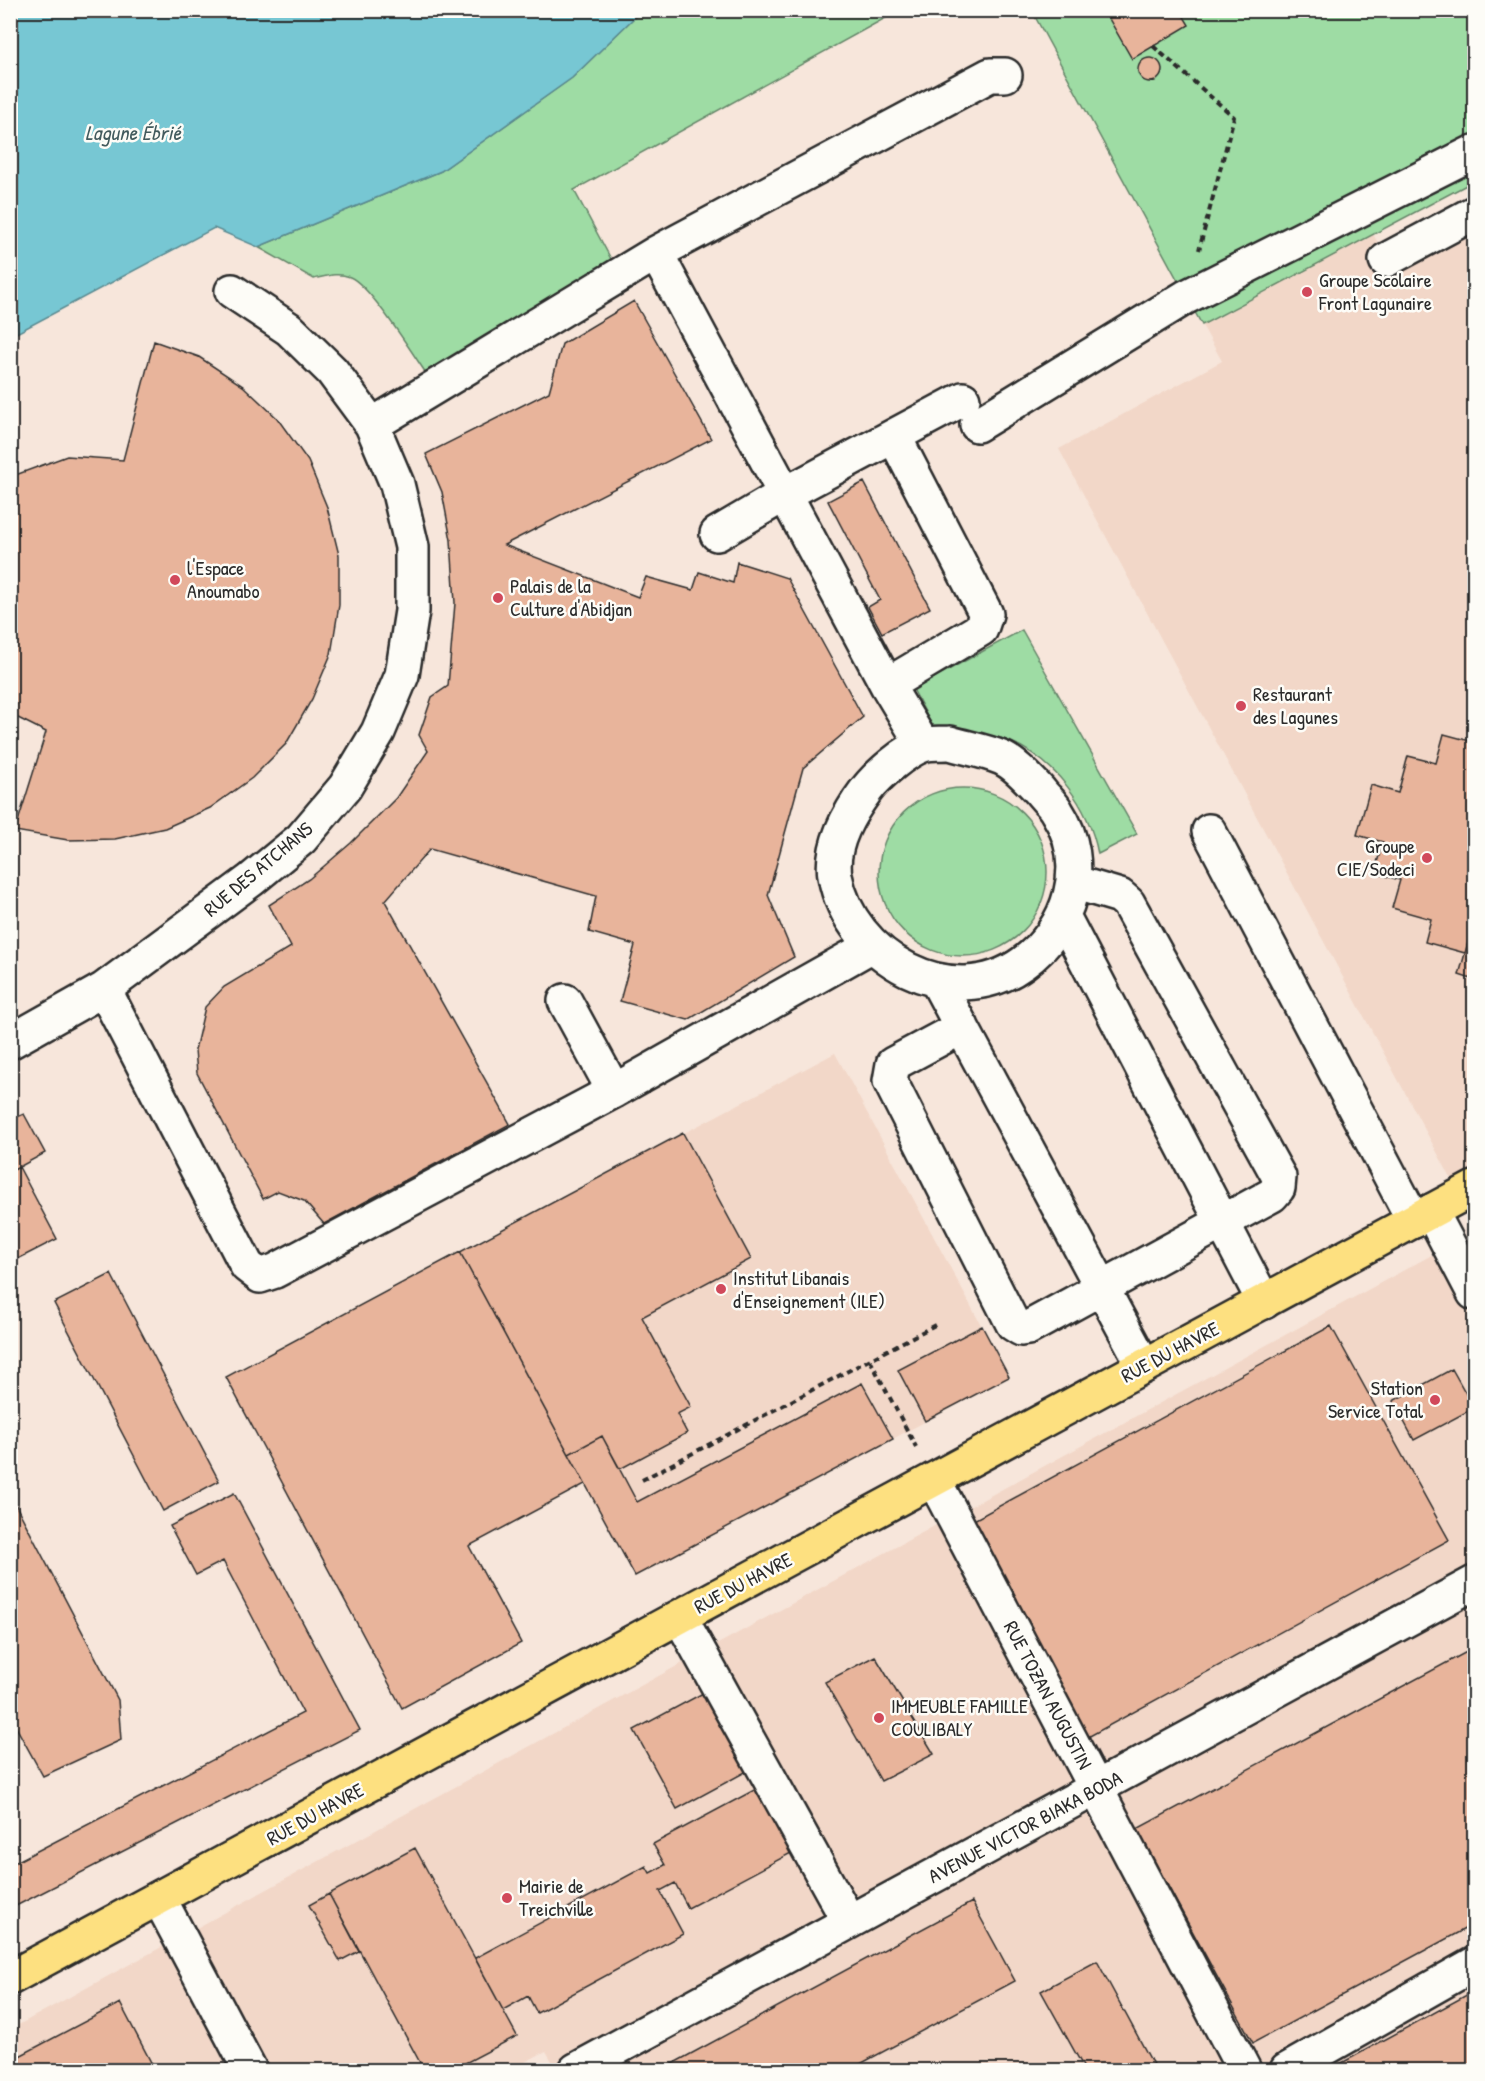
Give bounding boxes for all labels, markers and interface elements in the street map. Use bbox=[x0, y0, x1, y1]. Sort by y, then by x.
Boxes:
water label: Lagune Ébrié bbox=[85, 118, 182, 147]
place label: Groupe Scolaire Front Lagunaire bbox=[1318, 266, 1432, 316]
marker: Groupe Scolaire Front Lagunaire bbox=[1300, 285, 1314, 299]
place label: l'Espace Anoumabo bbox=[187, 554, 260, 604]
place label: Palais de la Culture d'Abidjan bbox=[510, 572, 632, 622]
marker: l'Espace Anoumabo bbox=[168, 573, 182, 587]
marker: Palais de la Culture d'Abidjan bbox=[491, 591, 505, 605]
place label: Restaurant des Lagunes bbox=[1253, 680, 1338, 730]
marker: Restaurant des Lagunes bbox=[1234, 699, 1248, 713]
street label: RUE DES ATCHANS bbox=[197, 815, 318, 922]
place label: Groupe CIE/Sodeci bbox=[1337, 832, 1415, 882]
marker: Groupe CIE/Sodeci bbox=[1420, 851, 1434, 865]
place label: Institut Libanais d'Enseignement (ILE) bbox=[733, 1264, 885, 1314]
marker: Institut Libanais d'Enseignement (ILE) bbox=[714, 1282, 728, 1296]
street label: RUE DU HAVRE bbox=[1116, 1314, 1223, 1389]
place label: Station Service Total bbox=[1328, 1374, 1424, 1424]
marker: Station Service Total bbox=[1428, 1393, 1442, 1407]
street label: RUE DU HAVRE bbox=[689, 1545, 796, 1620]
street label: RUE TOZAN AUGUSTIN bbox=[998, 1616, 1099, 1774]
place label: IMMEUBLE FAMILLE COULIBALY bbox=[891, 1692, 1028, 1742]
marker: IMMEUBLE FAMILLE COULIBALY bbox=[872, 1711, 886, 1725]
street label: AVENUE VICTOR BIAKA BODA bbox=[923, 1764, 1127, 1889]
street label: RUE DU HAVRE bbox=[261, 1776, 368, 1851]
place label: Mairie de Treichville bbox=[519, 1872, 594, 1922]
marker: Mairie de Treichville bbox=[500, 1891, 514, 1905]

